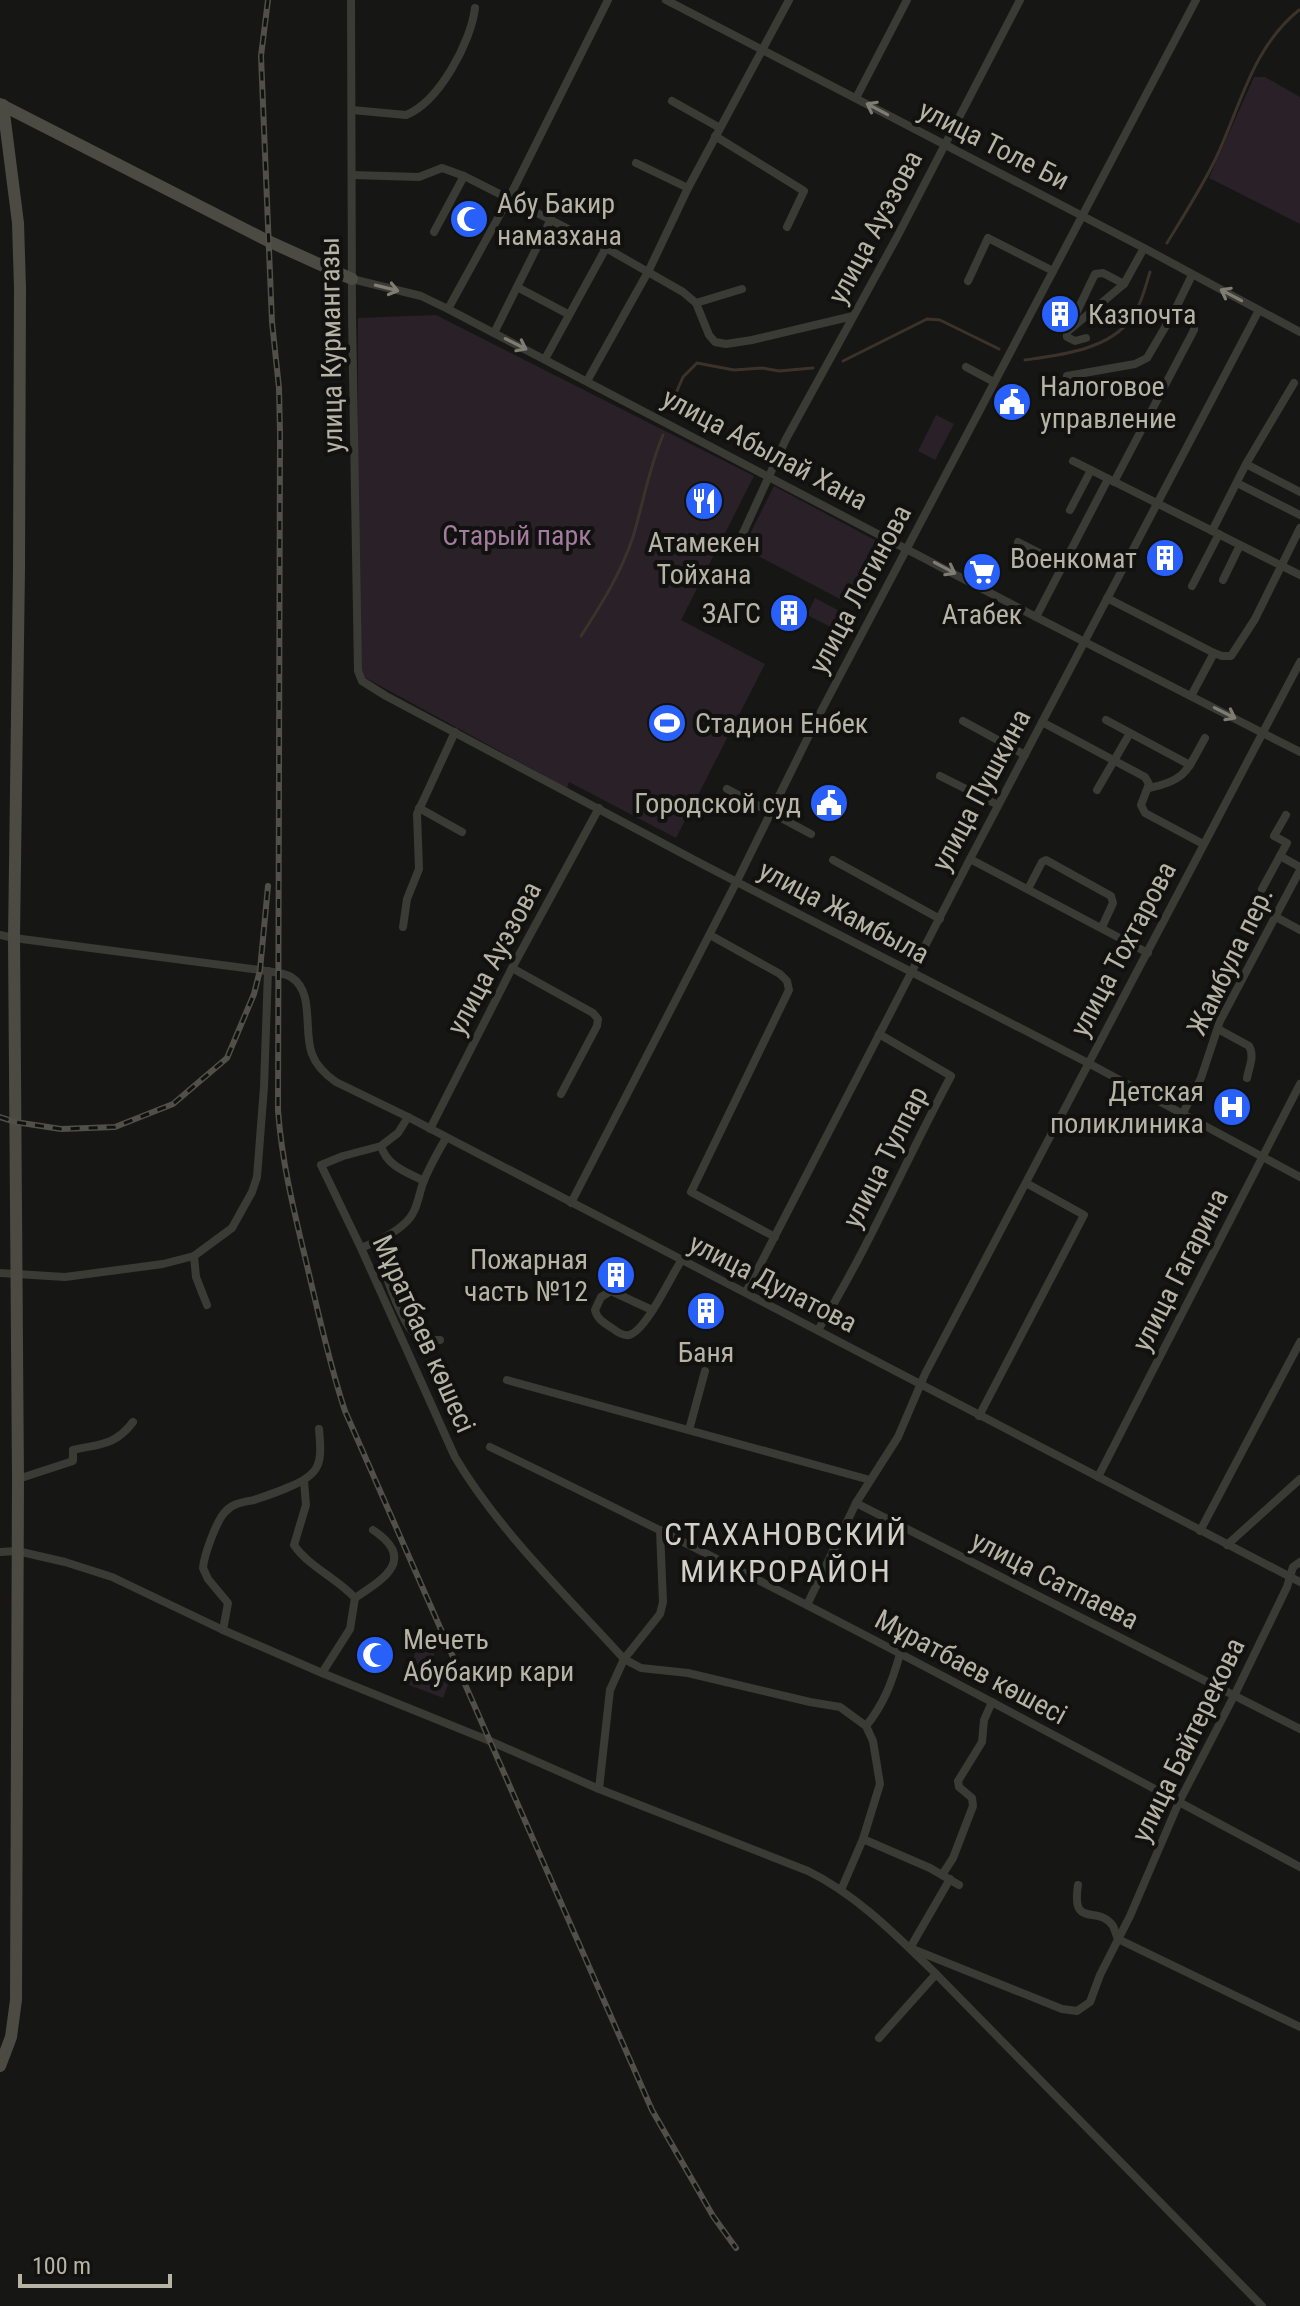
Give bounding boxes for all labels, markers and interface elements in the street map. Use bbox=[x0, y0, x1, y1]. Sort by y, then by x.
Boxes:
street label: улица Толе Би bbox=[913, 93, 1075, 197]
one-way arrow bbox=[866, 101, 889, 117]
street label: улица Ауэзова bbox=[821, 145, 929, 309]
place label: Абу Бакир намазхана bbox=[497, 187, 622, 252]
mosque icon: Абу Бакир намазхана bbox=[448, 198, 490, 240]
street label: улица Курмангазы bbox=[313, 237, 349, 453]
one-way arrow bbox=[373, 281, 399, 296]
one-way arrow bbox=[1220, 287, 1243, 303]
building icon: Казпочта bbox=[1039, 293, 1081, 335]
place label: Казпочта bbox=[1088, 298, 1196, 331]
one-way arrow bbox=[504, 336, 527, 352]
place label: Налоговое управление bbox=[1040, 370, 1176, 435]
street label: улица Абылай Хана bbox=[657, 381, 873, 517]
public building icon: Налоговое управление bbox=[991, 381, 1033, 423]
restaurant icon: Атамекен Тойхана bbox=[683, 480, 725, 522]
street label: улица Логинова bbox=[802, 499, 918, 679]
park label: Старый парк bbox=[442, 519, 592, 552]
place label: Атамекен Тойхана bbox=[648, 526, 760, 591]
building icon: Военкомат bbox=[1144, 537, 1186, 579]
place label: Военкомат bbox=[1010, 542, 1137, 575]
supermarket icon: Атабек bbox=[961, 551, 1003, 593]
one-way arrow bbox=[932, 561, 956, 577]
building icon: ЗАГС bbox=[768, 592, 810, 634]
place label: ЗАГС bbox=[702, 597, 761, 630]
place label: Атабек bbox=[942, 598, 1022, 631]
sports icon: Стадион Енбек bbox=[646, 702, 688, 744]
street label: улица Пушкина bbox=[925, 704, 1037, 876]
one-way arrow bbox=[1213, 706, 1237, 722]
place label: Стадион Енбек bbox=[695, 707, 868, 740]
public building icon: Городской суд bbox=[808, 782, 850, 824]
place label: Городской суд bbox=[634, 787, 801, 820]
street label: улица Жамбыла bbox=[753, 853, 935, 971]
street label: улица Тохтарова bbox=[1063, 856, 1183, 1042]
street label: улица Ауэзова bbox=[440, 876, 548, 1040]
street label: Жамбула пер. bbox=[1180, 881, 1280, 1041]
place label: Детская поликлиника bbox=[1050, 1075, 1204, 1140]
street label: улица Тулпар bbox=[835, 1081, 935, 1233]
hospital icon: Детская поликлиника bbox=[1211, 1086, 1253, 1128]
street label: улица Гагарина bbox=[1125, 1183, 1235, 1357]
street label: улица Дулатова bbox=[683, 1226, 863, 1340]
street label: Мұратбаев көшесі bbox=[366, 1230, 482, 1438]
place label: Пожарная часть №12 bbox=[464, 1243, 588, 1308]
building icon: Пожарная часть №12 bbox=[595, 1254, 637, 1296]
building icon: Баня bbox=[685, 1290, 727, 1332]
place label: Баня bbox=[678, 1336, 734, 1369]
district label: СТАХАНОВСКИЙ МИКРОРАЙОН bbox=[664, 1515, 908, 1590]
street label: улица Сатпаева bbox=[966, 1524, 1144, 1636]
street label: Мұратбаев көшесі bbox=[869, 1603, 1073, 1731]
place label: Мечеть Абубакир кари bbox=[403, 1623, 574, 1688]
street label: улица Байтерекова bbox=[1124, 1633, 1252, 1847]
mosque icon: Мечеть Абубакир кари bbox=[354, 1634, 396, 1676]
scale bar bbox=[20, 2238, 170, 2288]
text: 100 m bbox=[32, 2252, 91, 2280]

